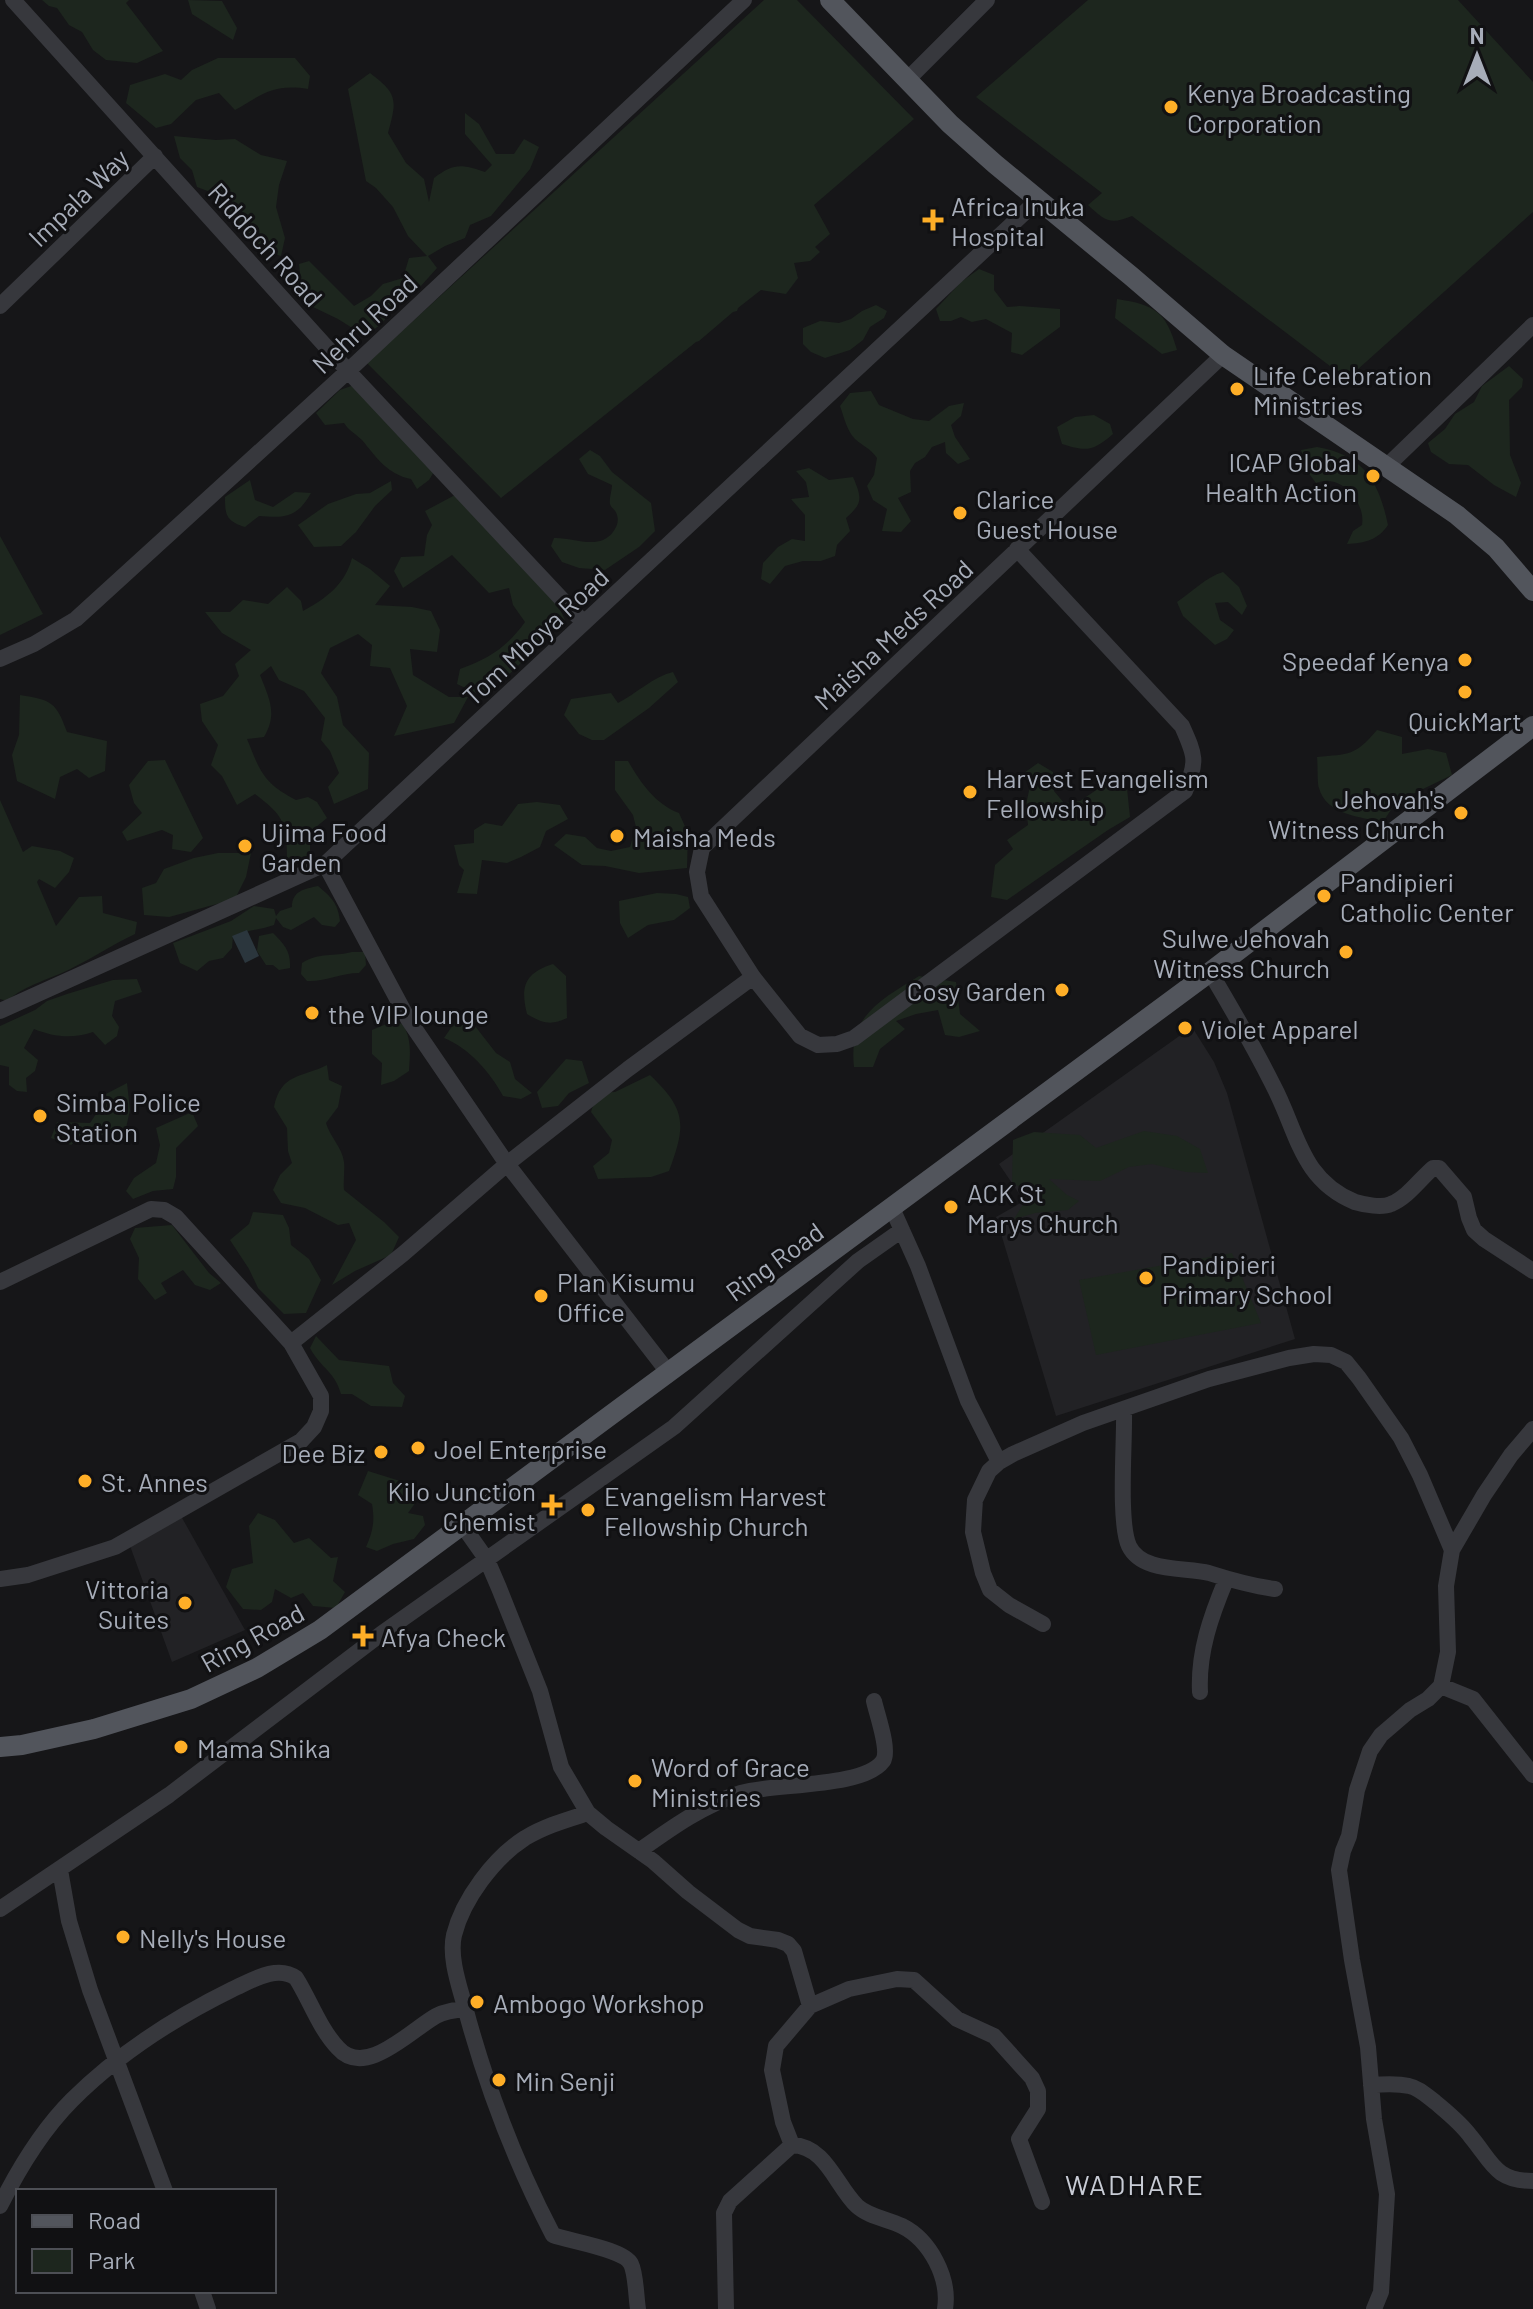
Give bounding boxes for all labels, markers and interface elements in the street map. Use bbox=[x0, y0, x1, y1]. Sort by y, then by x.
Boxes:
north arrow bbox=[1437, 16, 1517, 96]
text: N bbox=[1470, 22, 1484, 48]
place label: Kenya Broadcasting Corporation bbox=[1187, 77, 1411, 138]
marker: Kenya Broadcasting Corporation bbox=[1162, 98, 1180, 116]
street label: Impala Way bbox=[22, 142, 134, 252]
street label: Riddoch Road bbox=[203, 176, 329, 312]
place label: Africa Inuka Hospital bbox=[951, 190, 1085, 251]
marker: Africa Inuka Hospital bbox=[922, 209, 944, 231]
street label: Nehru Road bbox=[305, 267, 423, 379]
place label: Life Celebration Ministries bbox=[1253, 359, 1432, 420]
marker: Life Celebration Ministries bbox=[1228, 380, 1246, 398]
place label: ICAP Global Health Action bbox=[1205, 446, 1357, 507]
marker: ICAP Global Health Action bbox=[1364, 467, 1382, 485]
place label: Clarice Guest House bbox=[976, 483, 1118, 544]
marker: Clarice Guest House bbox=[951, 504, 969, 522]
street label: Maisha Meds Road bbox=[807, 553, 979, 715]
street label: Tom Mboya Road bbox=[456, 561, 614, 711]
place label: Speedaf Kenya bbox=[1282, 645, 1449, 676]
marker: Speedaf Kenya bbox=[1456, 651, 1474, 669]
marker: QuickMart bbox=[1456, 683, 1474, 701]
place label: QuickMart bbox=[1408, 705, 1522, 736]
place label: Harvest Evangelism Fellowship bbox=[986, 762, 1209, 823]
marker: Harvest Evangelism Fellowship bbox=[961, 783, 979, 801]
place label: Jehovah's Witness Church bbox=[1268, 783, 1445, 844]
marker: Jehovah's Witness Church bbox=[1452, 804, 1470, 822]
place label: Ujima Food Garden bbox=[261, 816, 387, 877]
place label: Maisha Meds bbox=[633, 821, 776, 852]
marker: Maisha Meds bbox=[608, 827, 626, 845]
marker: Ujima Food Garden bbox=[236, 837, 254, 855]
place label: Pandipieri Catholic Center bbox=[1340, 866, 1514, 927]
marker: Pandipieri Catholic Center bbox=[1315, 887, 1333, 905]
place label: Sulwe Jehovah Witness Church bbox=[1153, 922, 1330, 983]
marker: Sulwe Jehovah Witness Church bbox=[1337, 943, 1355, 961]
place label: Cosy Garden bbox=[907, 975, 1046, 1006]
marker: Cosy Garden bbox=[1053, 981, 1071, 999]
place label: the VIP lounge bbox=[328, 998, 489, 1029]
marker: the VIP lounge bbox=[303, 1004, 321, 1022]
place label: Violet Apparel bbox=[1201, 1013, 1358, 1044]
marker: Violet Apparel bbox=[1176, 1019, 1194, 1037]
place label: Simba Police Station bbox=[56, 1086, 201, 1147]
marker: Simba Police Station bbox=[31, 1107, 49, 1125]
place label: ACK St Marys Church bbox=[967, 1177, 1119, 1238]
marker: ACK St Marys Church bbox=[942, 1198, 960, 1216]
street label: Ring Road bbox=[719, 1215, 829, 1307]
place label: Pandipieri Primary School bbox=[1162, 1248, 1333, 1309]
place label: Plan Kisumu Office bbox=[557, 1266, 695, 1327]
marker: Pandipieri Primary School bbox=[1137, 1269, 1155, 1287]
marker: Plan Kisumu Office bbox=[532, 1287, 550, 1305]
place label: Joel Enterprise bbox=[434, 1433, 607, 1464]
place label: Dee Biz bbox=[282, 1437, 365, 1468]
marker: Joel Enterprise bbox=[409, 1439, 427, 1457]
marker: Dee Biz bbox=[372, 1443, 390, 1461]
place label: St. Annes bbox=[101, 1466, 208, 1497]
marker: St. Annes bbox=[76, 1472, 94, 1490]
place label: Kilo Junction Chemist bbox=[388, 1475, 536, 1536]
place label: Evangelism Harvest Fellowship Church bbox=[604, 1480, 827, 1541]
marker: Kilo Junction Chemist bbox=[543, 1496, 561, 1514]
marker: Evangelism Harvest Fellowship Church bbox=[579, 1501, 597, 1519]
place label: Vittoria Suites bbox=[85, 1573, 169, 1634]
marker: Vittoria Suites bbox=[176, 1594, 194, 1612]
street label: Ring Road bbox=[195, 1596, 309, 1678]
place label: Afya Check bbox=[381, 1621, 506, 1652]
marker: Afya Check bbox=[352, 1625, 374, 1647]
place label: Mama Shika bbox=[197, 1732, 331, 1763]
marker: Mama Shika bbox=[172, 1738, 190, 1756]
place label: Word of Grace Ministries bbox=[651, 1751, 810, 1812]
marker: Word of Grace Ministries bbox=[626, 1772, 644, 1790]
place label: Nelly's House bbox=[139, 1922, 286, 1953]
marker: Nelly's House bbox=[114, 1928, 132, 1946]
place label: Ambogo Workshop bbox=[493, 1987, 705, 2018]
marker: Ambogo Workshop bbox=[468, 1993, 486, 2011]
place label: Min Senji bbox=[515, 2065, 616, 2096]
marker: Min Senji bbox=[490, 2071, 508, 2089]
district label: WADHARE bbox=[1065, 2167, 1205, 2201]
legend bbox=[16, 2189, 276, 2293]
text: Road bbox=[88, 2205, 141, 2234]
text: Park bbox=[88, 2245, 135, 2274]

